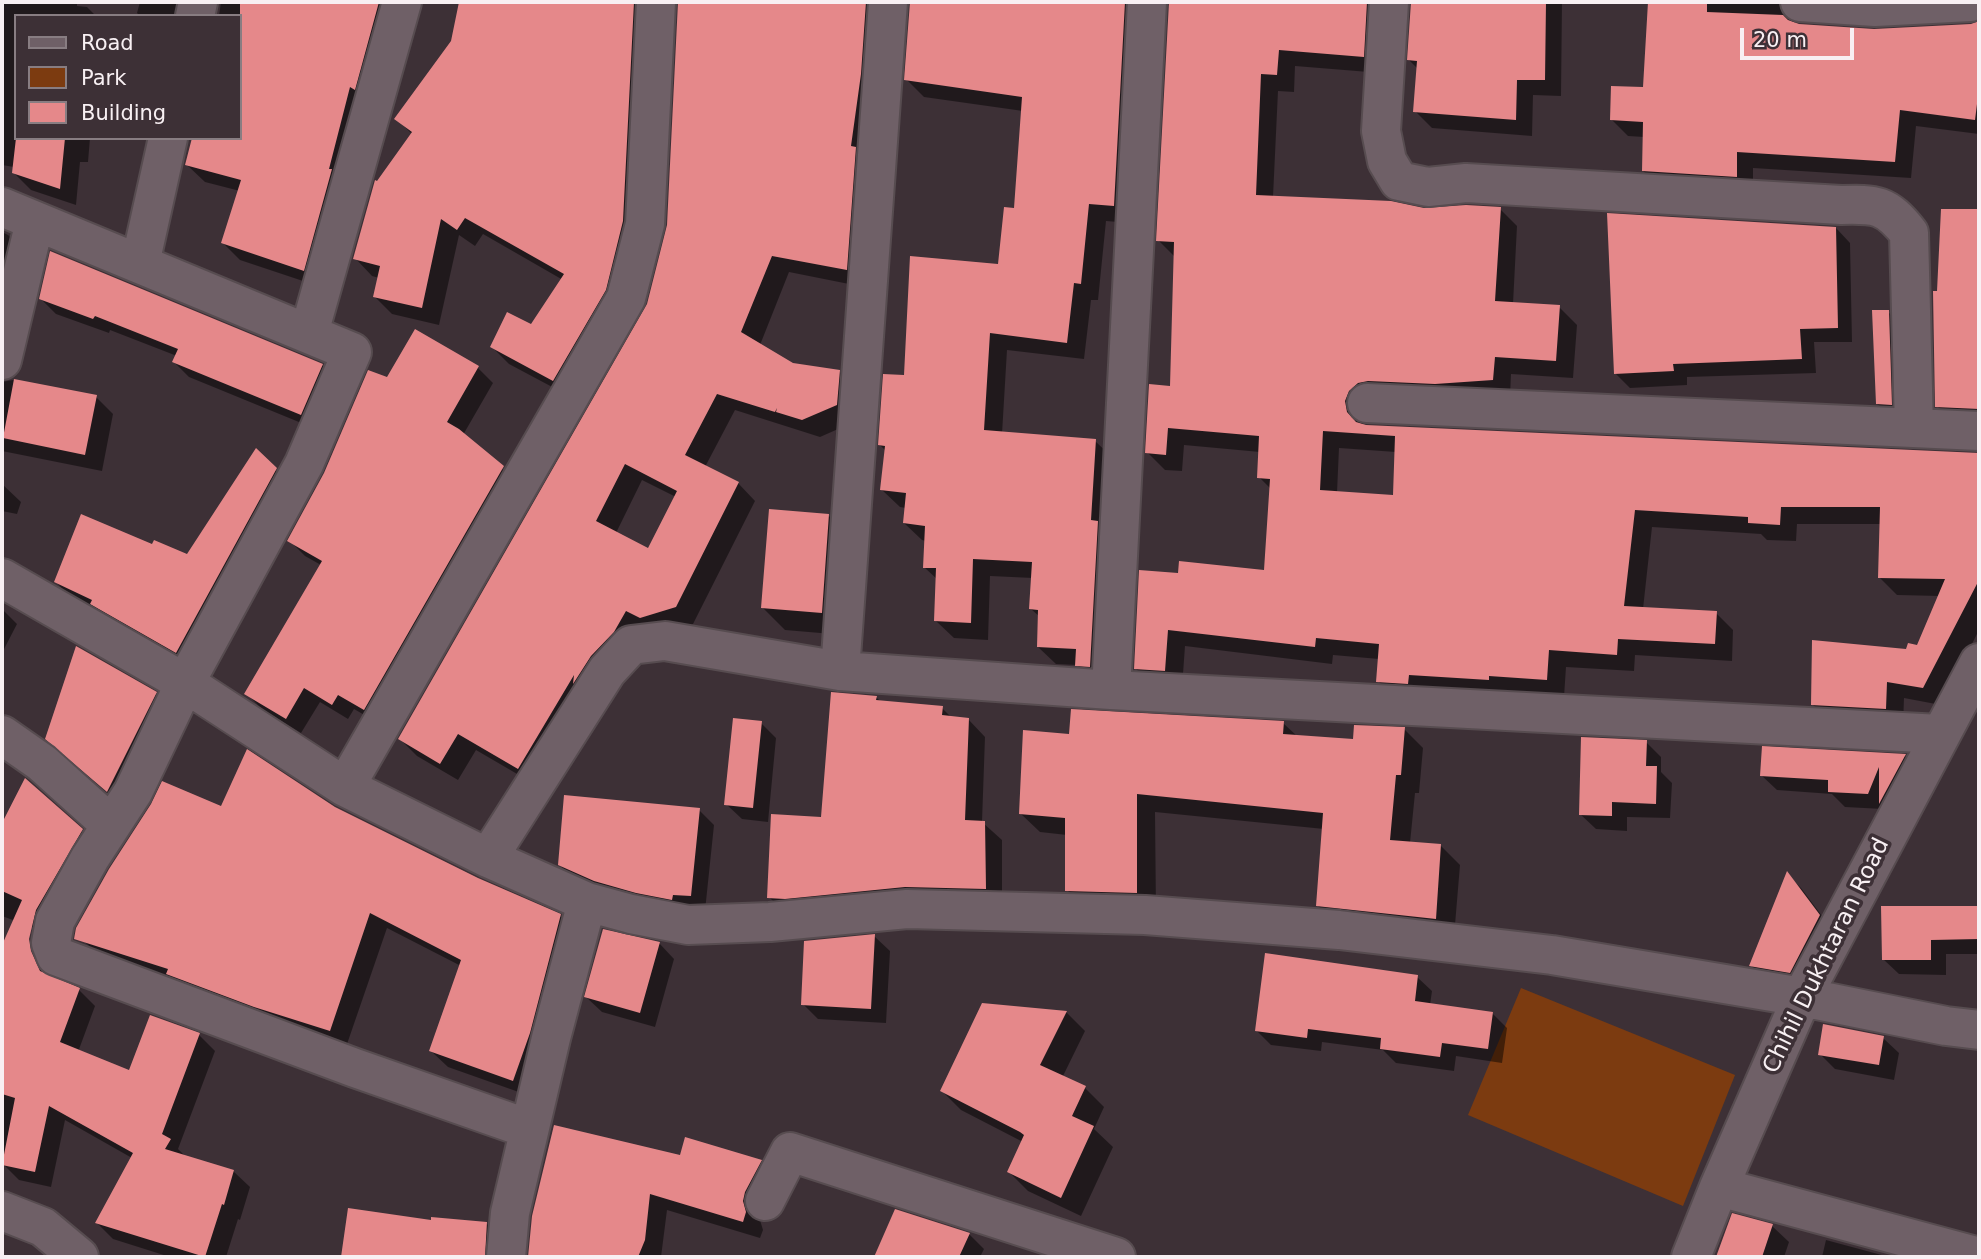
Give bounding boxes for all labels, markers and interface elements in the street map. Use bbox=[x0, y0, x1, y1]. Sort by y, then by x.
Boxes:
legend bbox=[14, 14, 242, 140]
scale bar bbox=[1743, 14, 1857, 58]
text: 20 m bbox=[1753, 28, 1807, 52]
text: Road bbox=[81, 31, 134, 55]
text: Park bbox=[81, 66, 126, 90]
text: Building bbox=[81, 101, 166, 125]
street label: Chihil Dukhtaran Road bbox=[1758, 834, 1896, 1078]

